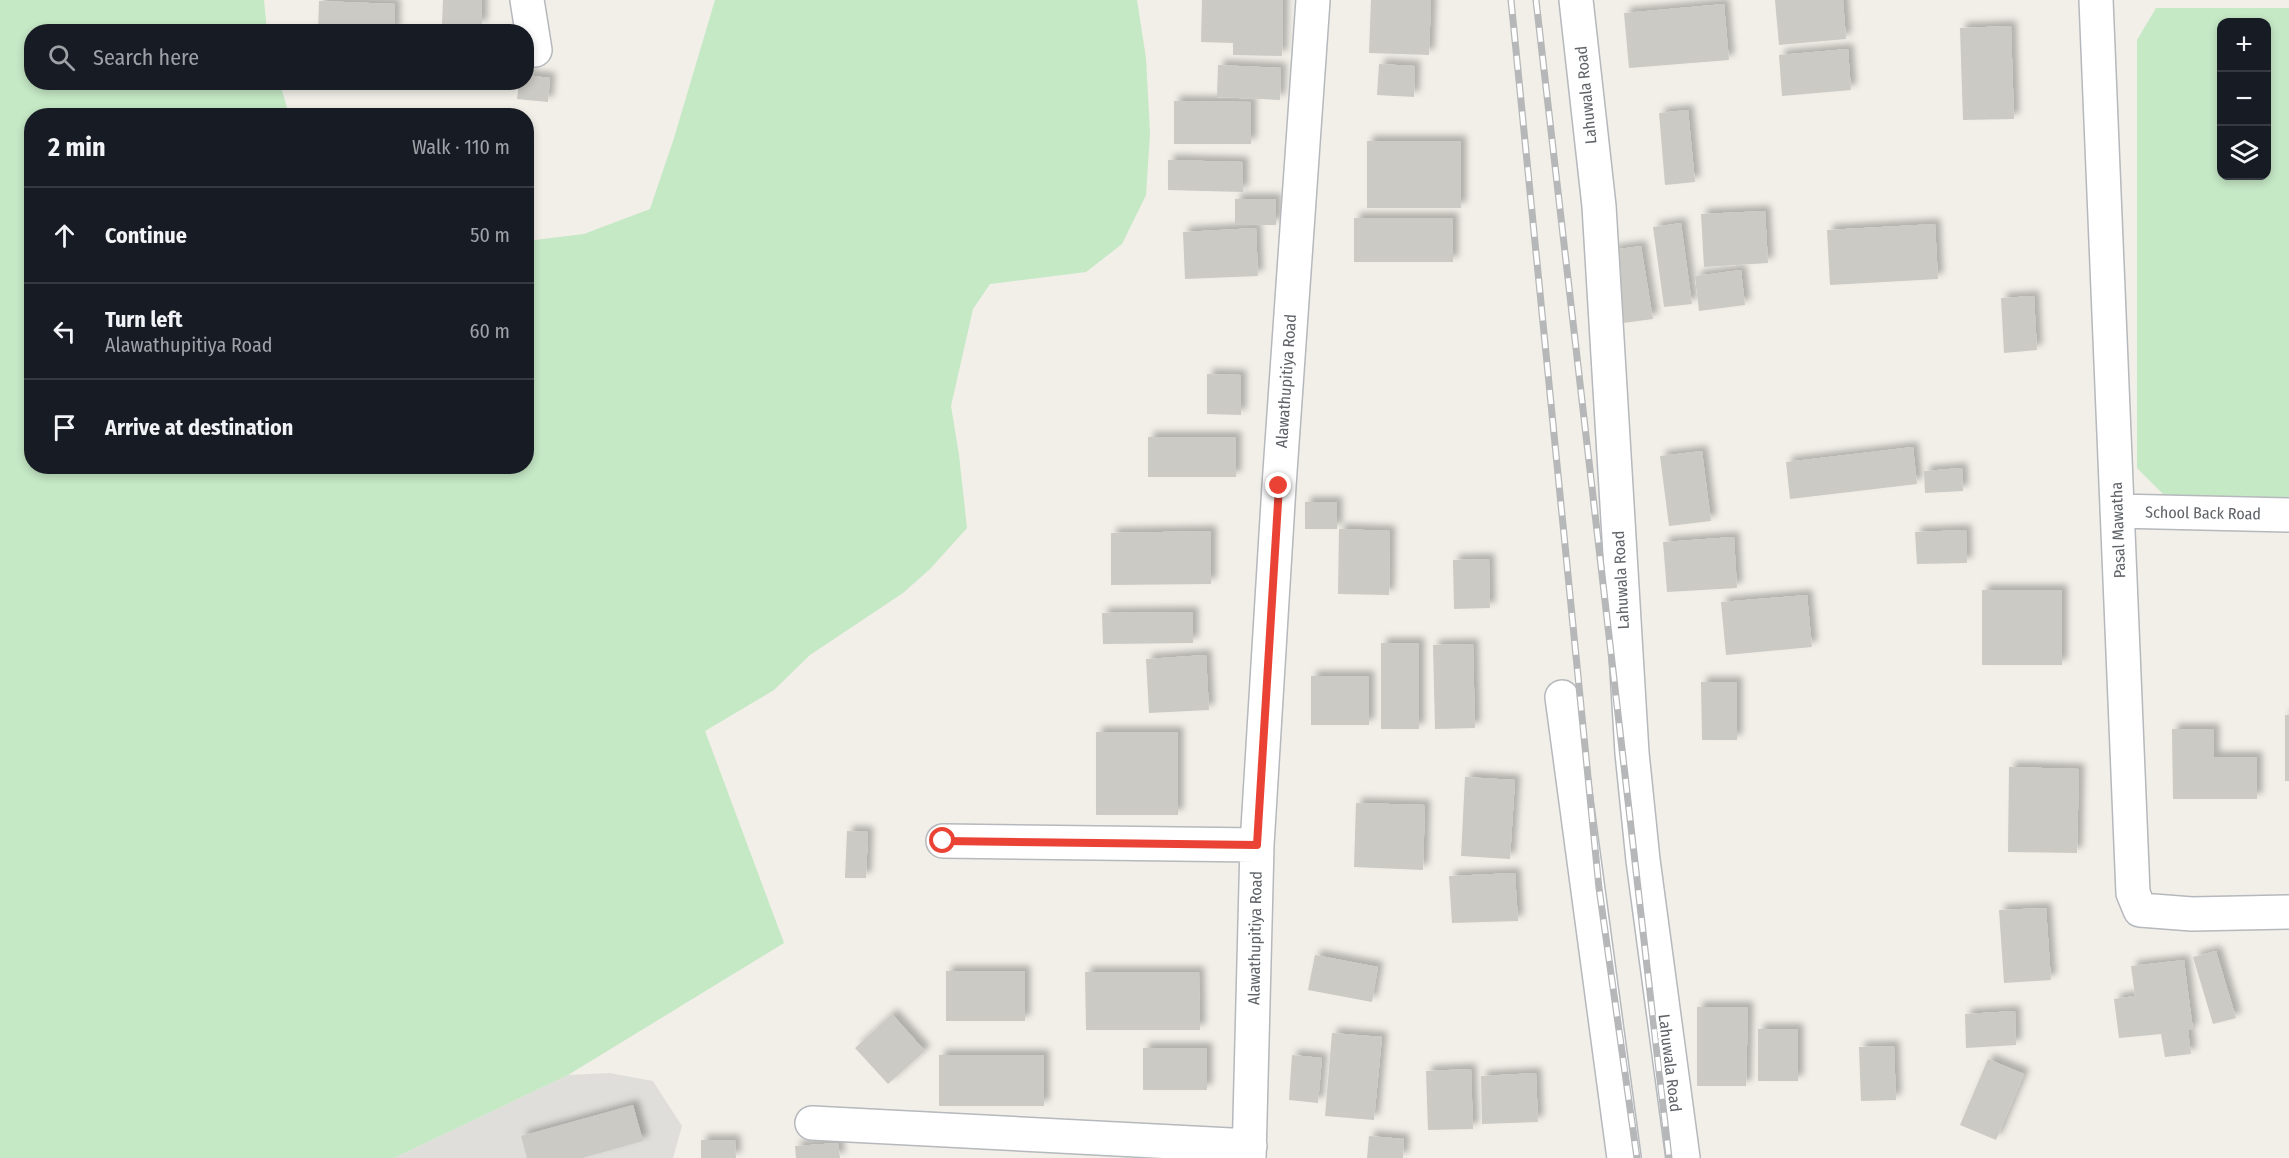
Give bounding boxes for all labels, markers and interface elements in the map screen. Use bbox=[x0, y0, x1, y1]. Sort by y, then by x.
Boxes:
map controls bbox=[2217, 18, 2271, 180]
button: + bbox=[2217, 18, 2271, 72]
search box bbox=[24, 24, 534, 90]
icon: search bbox=[45, 41, 78, 74]
text: Search here bbox=[93, 44, 199, 71]
street label: Lahuwala Road bbox=[1571, 45, 1601, 145]
button: − bbox=[2217, 72, 2271, 126]
button: layers bbox=[2217, 126, 2271, 180]
text: 2 min bbox=[48, 132, 106, 163]
text: Walk · 110 m bbox=[412, 135, 510, 159]
icon: ahead bbox=[48, 219, 81, 252]
text: Continue bbox=[105, 222, 187, 249]
text: 50 m bbox=[470, 223, 510, 247]
text: Turn left bbox=[105, 306, 183, 333]
street label: Alawathupitiya Road bbox=[1272, 314, 1300, 448]
icon: left bbox=[48, 315, 81, 348]
text: 60 m bbox=[470, 319, 510, 343]
text: Alawathupitiya Road bbox=[105, 333, 272, 357]
icon: arrive bbox=[48, 411, 81, 444]
text: Arrive at destination bbox=[105, 414, 293, 441]
route end bbox=[1265, 472, 1291, 498]
street label: Pasal Mawatha bbox=[2107, 481, 2129, 579]
street label: School Back Road bbox=[2145, 502, 2261, 524]
street label: Lahuwala Road bbox=[1609, 530, 1633, 630]
route start bbox=[929, 827, 955, 853]
street label: Alawathupitiya Road bbox=[1244, 871, 1266, 1005]
street label: Lahuwala Road bbox=[1655, 1013, 1685, 1113]

